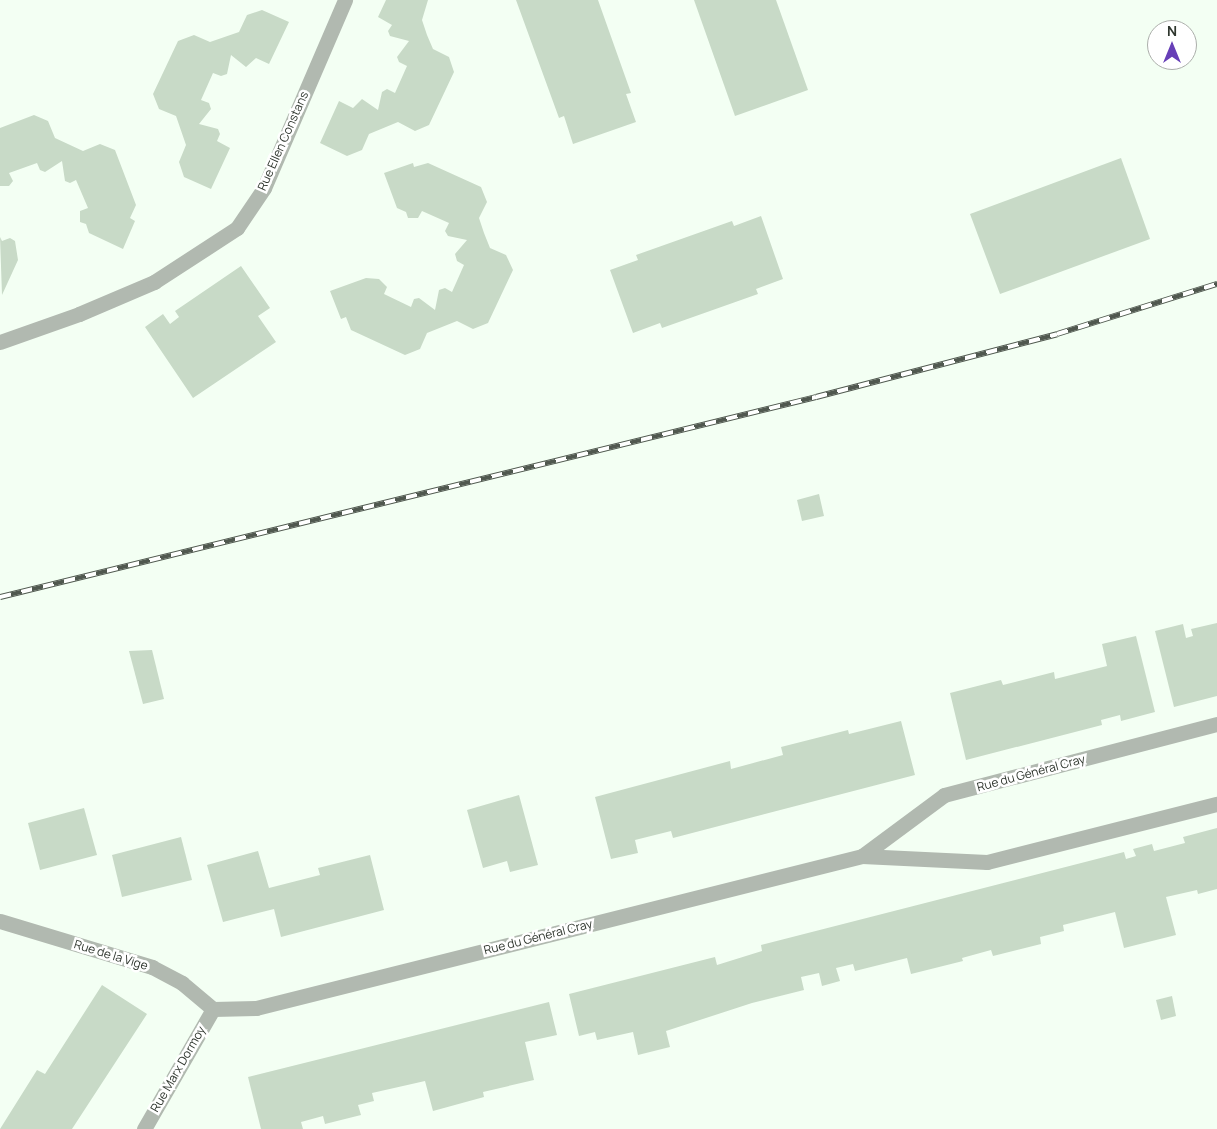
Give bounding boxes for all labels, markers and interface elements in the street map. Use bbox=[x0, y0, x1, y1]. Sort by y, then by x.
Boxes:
north arrow bbox=[1147, 20, 1197, 70]
text: N bbox=[1167, 21, 1177, 40]
street label: Rue Ellen Constans bbox=[255, 89, 311, 193]
street label: Rue du Général Cray bbox=[975, 752, 1087, 794]
street label: Rue du Général Cray bbox=[482, 917, 594, 957]
street label: Rue de la Vige bbox=[72, 937, 150, 973]
street label: Rue Marx Dormoy bbox=[148, 1024, 208, 1114]

